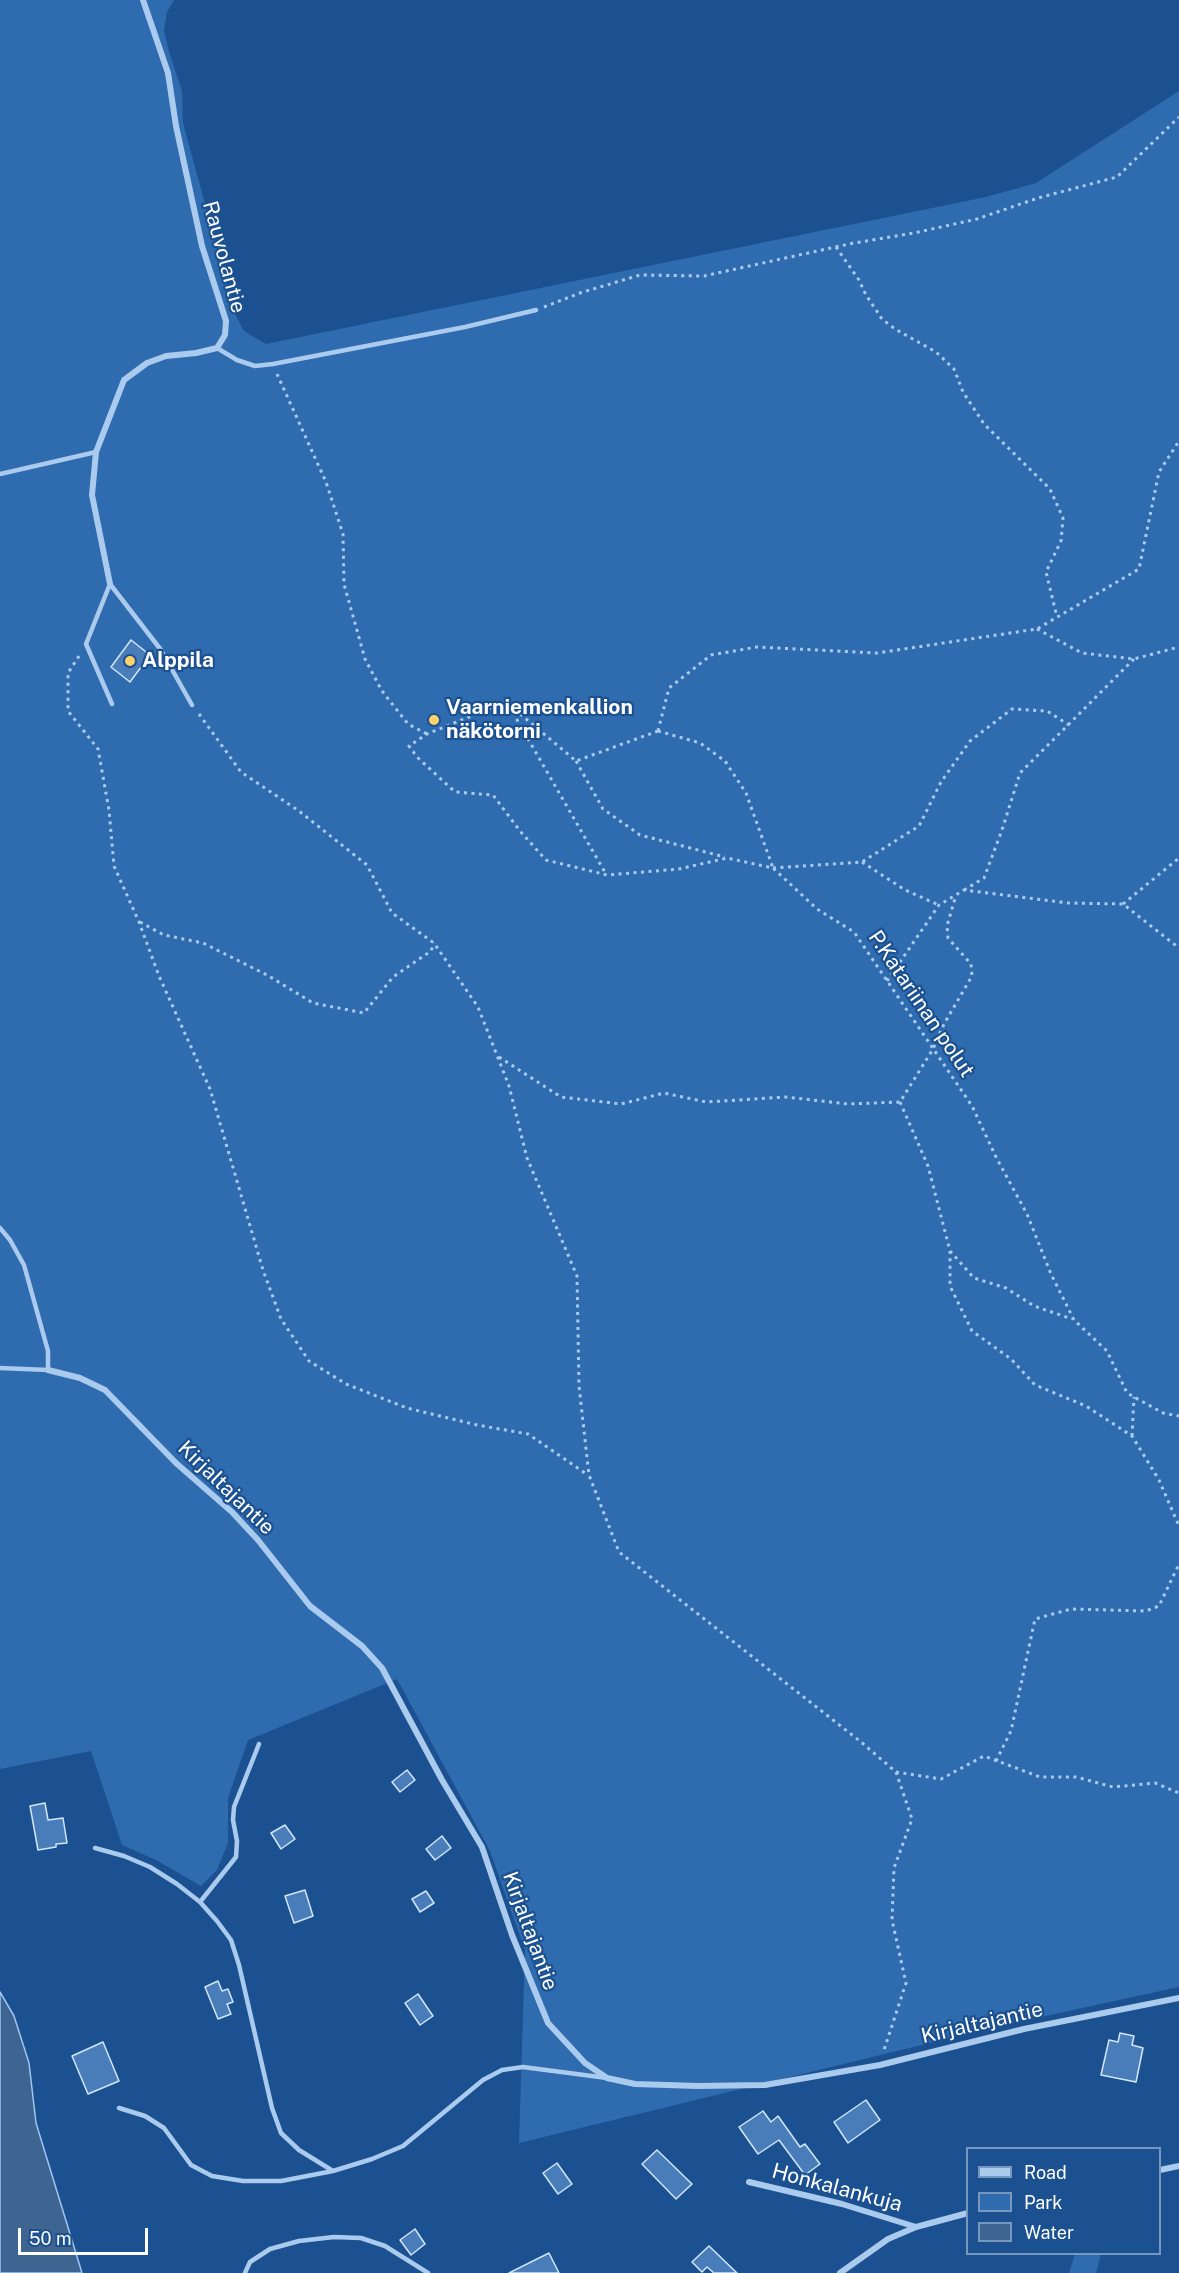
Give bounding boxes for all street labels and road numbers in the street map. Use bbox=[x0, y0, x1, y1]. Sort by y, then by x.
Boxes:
street label: Rauvolantie bbox=[197, 198, 251, 316]
street label: P.Katariinan polut bbox=[863, 926, 979, 1082]
street label: Kirjaltajantie bbox=[173, 1436, 279, 1540]
street label: Kirjaltajantie bbox=[497, 1868, 563, 1994]
street label: Kirjaltajantie bbox=[919, 1997, 1045, 2049]
street label: Honkalankuja bbox=[769, 2159, 905, 2217]

